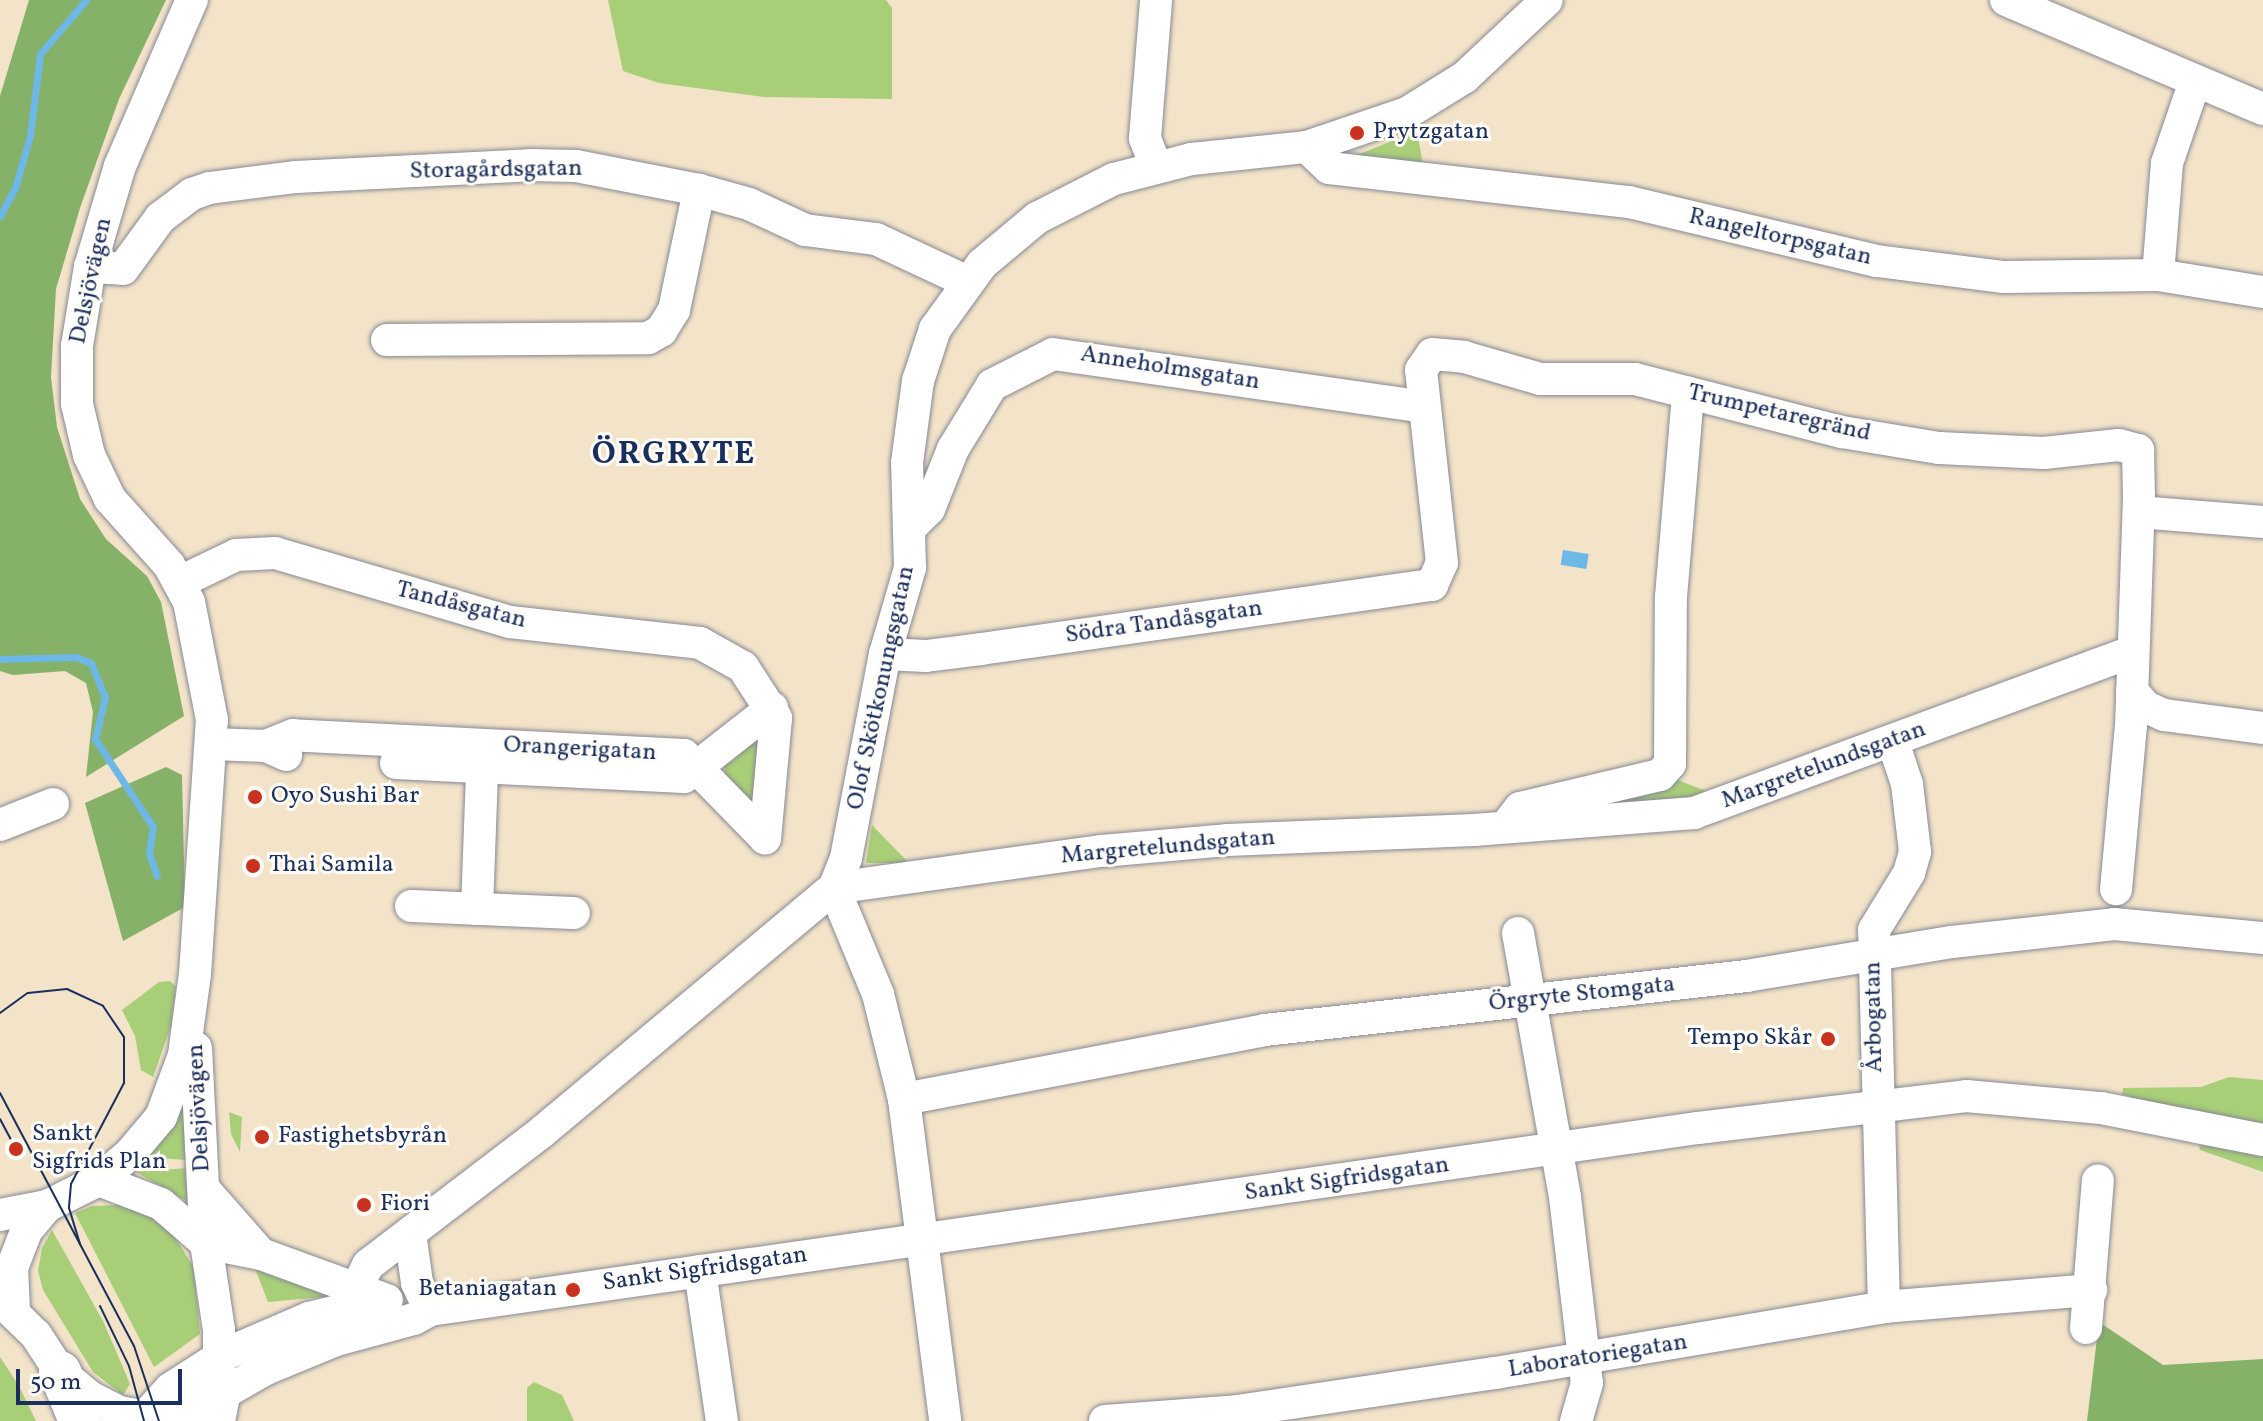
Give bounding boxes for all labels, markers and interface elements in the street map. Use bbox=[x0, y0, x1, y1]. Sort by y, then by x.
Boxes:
place label: Prytzgatan bbox=[1373, 119, 1489, 147]
marker: Prytzgatan bbox=[1348, 124, 1366, 142]
street label: Storagårdsgatan bbox=[409, 155, 583, 187]
street label: Rangeltorpsgatan bbox=[1686, 203, 1874, 273]
street label: Delsjövägen bbox=[65, 215, 119, 347]
street label: Anneholmsgatan bbox=[1078, 341, 1262, 397]
street label: Trumpetaregränd bbox=[1685, 379, 1873, 449]
district label: ÖRGRYTE bbox=[592, 436, 756, 474]
street label: Olof Skötkonungsgatan bbox=[842, 564, 922, 812]
street label: Tandåsgatan bbox=[393, 576, 529, 636]
street label: Södra Tandåsgatan bbox=[1063, 595, 1265, 651]
street label: Margretelundsgatan bbox=[1718, 716, 1930, 816]
street label: Orangerigatan bbox=[503, 732, 657, 768]
place label: Oyo Sushi Bar bbox=[271, 783, 419, 811]
marker: Oyo Sushi Bar bbox=[246, 788, 264, 806]
street label: Margretelundsgatan bbox=[1060, 824, 1276, 872]
place label: Thai Samila bbox=[269, 852, 394, 880]
marker: Thai Samila bbox=[244, 857, 262, 875]
street label: Årbogatan bbox=[1860, 961, 1890, 1073]
street label: Örgryte Stomgata bbox=[1488, 971, 1676, 1019]
place label: Tempo Skår bbox=[1687, 1025, 1812, 1053]
marker: Tempo Skår bbox=[1819, 1030, 1837, 1048]
street label: Delsjövägen bbox=[182, 1043, 218, 1173]
place label: Sankt Sigfrids Plan bbox=[32, 1121, 166, 1177]
place label: Fastighetsbyrån bbox=[278, 1123, 447, 1151]
marker: Fastighetsbyrån bbox=[253, 1128, 271, 1146]
marker: Sankt Sigfrids Plan bbox=[7, 1140, 25, 1158]
street label: Sankt Sigfridsgatan bbox=[1243, 1151, 1451, 1209]
place label: Fiori bbox=[380, 1191, 430, 1219]
marker: Fiori bbox=[355, 1196, 373, 1214]
street label: Sankt Sigfridsgatan bbox=[601, 1241, 809, 1299]
place label: Betaniagatan bbox=[418, 1276, 557, 1304]
marker: Betaniagatan bbox=[564, 1281, 582, 1299]
street label: Laboratoriegatan bbox=[1506, 1329, 1690, 1385]
scale bar bbox=[20, 1353, 186, 1403]
text: 50 m bbox=[30, 1366, 82, 1400]

